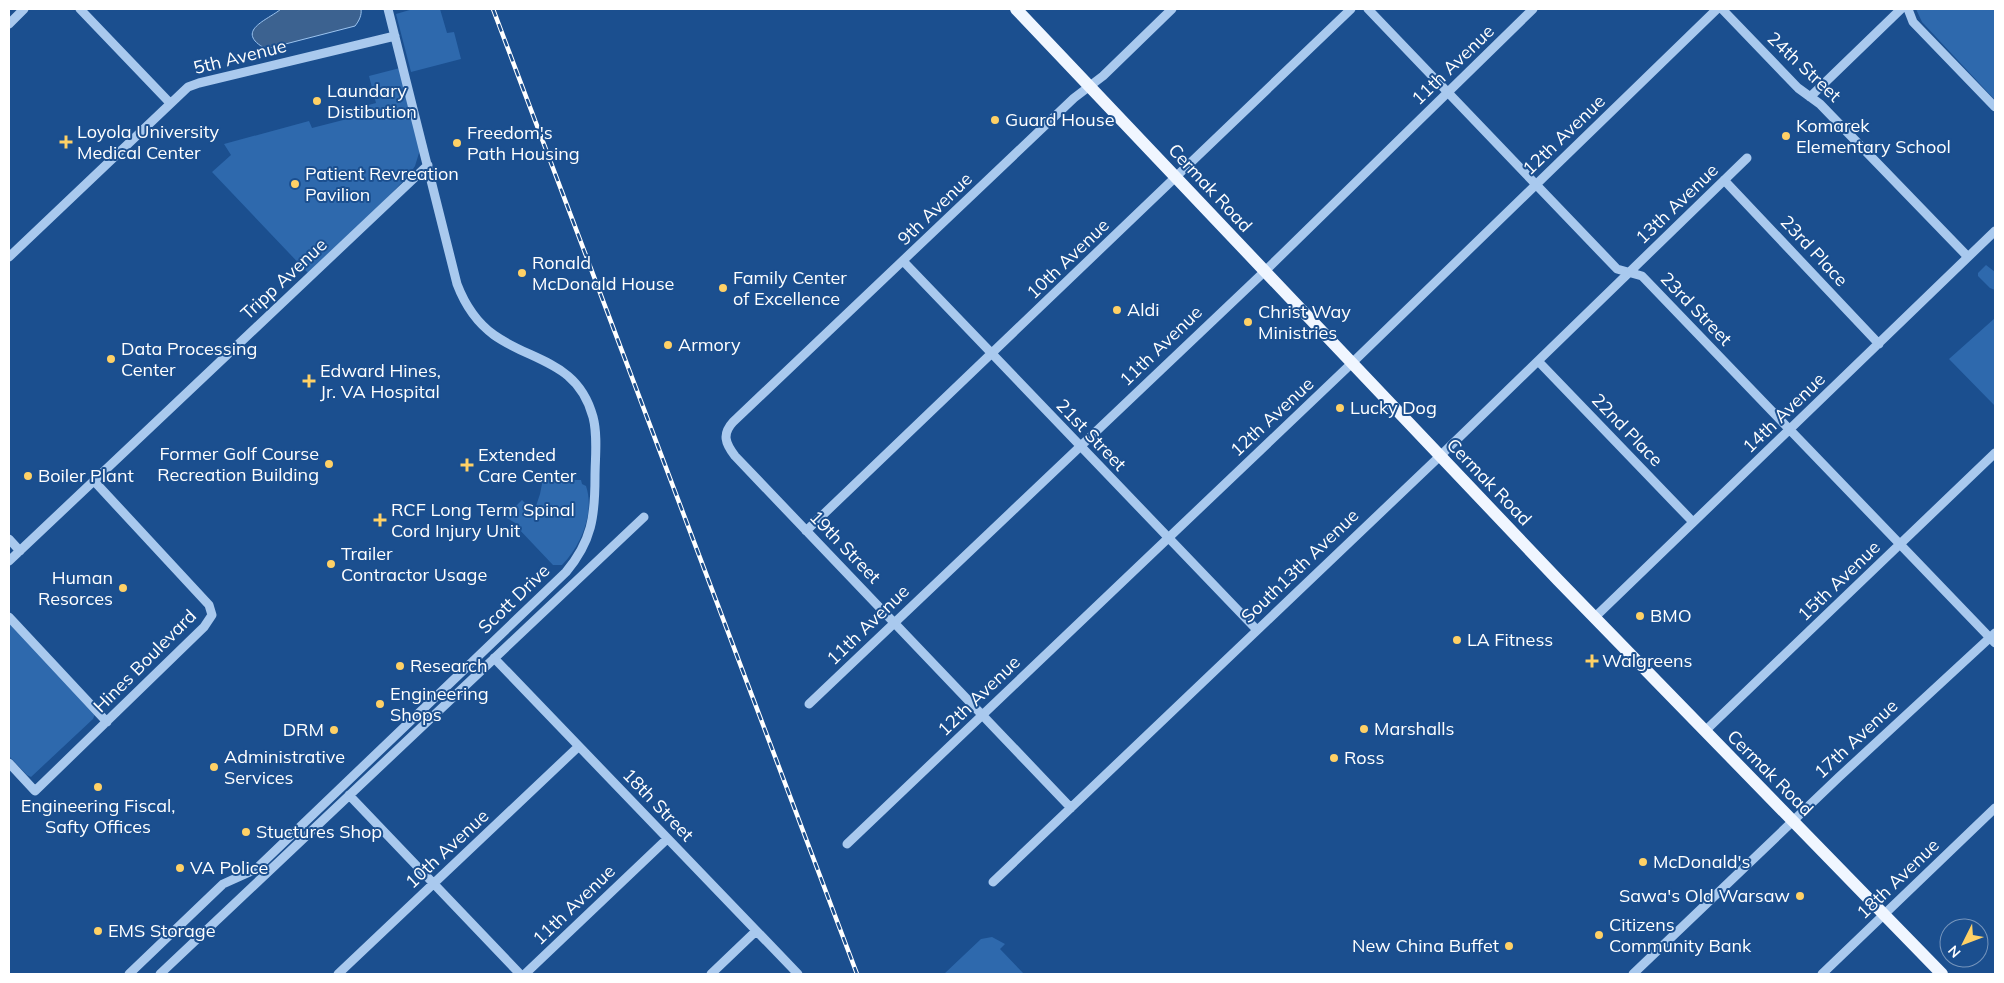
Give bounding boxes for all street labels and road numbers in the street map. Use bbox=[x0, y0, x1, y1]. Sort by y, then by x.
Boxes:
street label: 11th Avenue bbox=[1407, 20, 1499, 110]
street label: 24th Street bbox=[1763, 27, 1846, 107]
street label: 5th Avenue bbox=[191, 34, 289, 79]
street label: 12th Avenue bbox=[1518, 90, 1610, 180]
street label: Cermak Road bbox=[1164, 139, 1257, 237]
street label: 13th Avenue bbox=[1631, 159, 1723, 249]
street label: 9th Avenue bbox=[892, 167, 977, 250]
street label: 23rd Place bbox=[1776, 210, 1853, 291]
street label: 10th Avenue bbox=[1022, 214, 1114, 304]
street label: Tripp Avenue bbox=[236, 233, 331, 324]
street label: 23rd Street bbox=[1656, 267, 1737, 350]
street label: 11th Avenue bbox=[1115, 301, 1207, 391]
street label: 14th Avenue bbox=[1738, 368, 1830, 458]
street label: 12th Avenue bbox=[1225, 372, 1318, 461]
street label: 22nd Place bbox=[1587, 388, 1668, 471]
street label: 21st Street bbox=[1051, 394, 1131, 475]
street label: Cermak Road bbox=[1442, 433, 1537, 530]
street label: South13th Avenue bbox=[1236, 504, 1363, 628]
street label: 19th Street bbox=[805, 505, 886, 588]
street label: 15th Avenue bbox=[1793, 536, 1885, 626]
street label: Scott Drive bbox=[473, 559, 554, 638]
street label: 11th Avenue bbox=[822, 580, 914, 670]
street label: Hines Boulevard bbox=[88, 604, 201, 717]
street label: 12th Avenue bbox=[933, 651, 1025, 741]
street label: 17th Avenue bbox=[1809, 694, 1902, 783]
street label: Cermak Road bbox=[1722, 725, 1818, 821]
street label: 18th Street bbox=[618, 763, 699, 846]
street label: 10th Avenue bbox=[400, 804, 493, 893]
street label: 18th Avenue bbox=[1852, 834, 1944, 924]
street label: 11th Avenue bbox=[528, 860, 620, 950]

